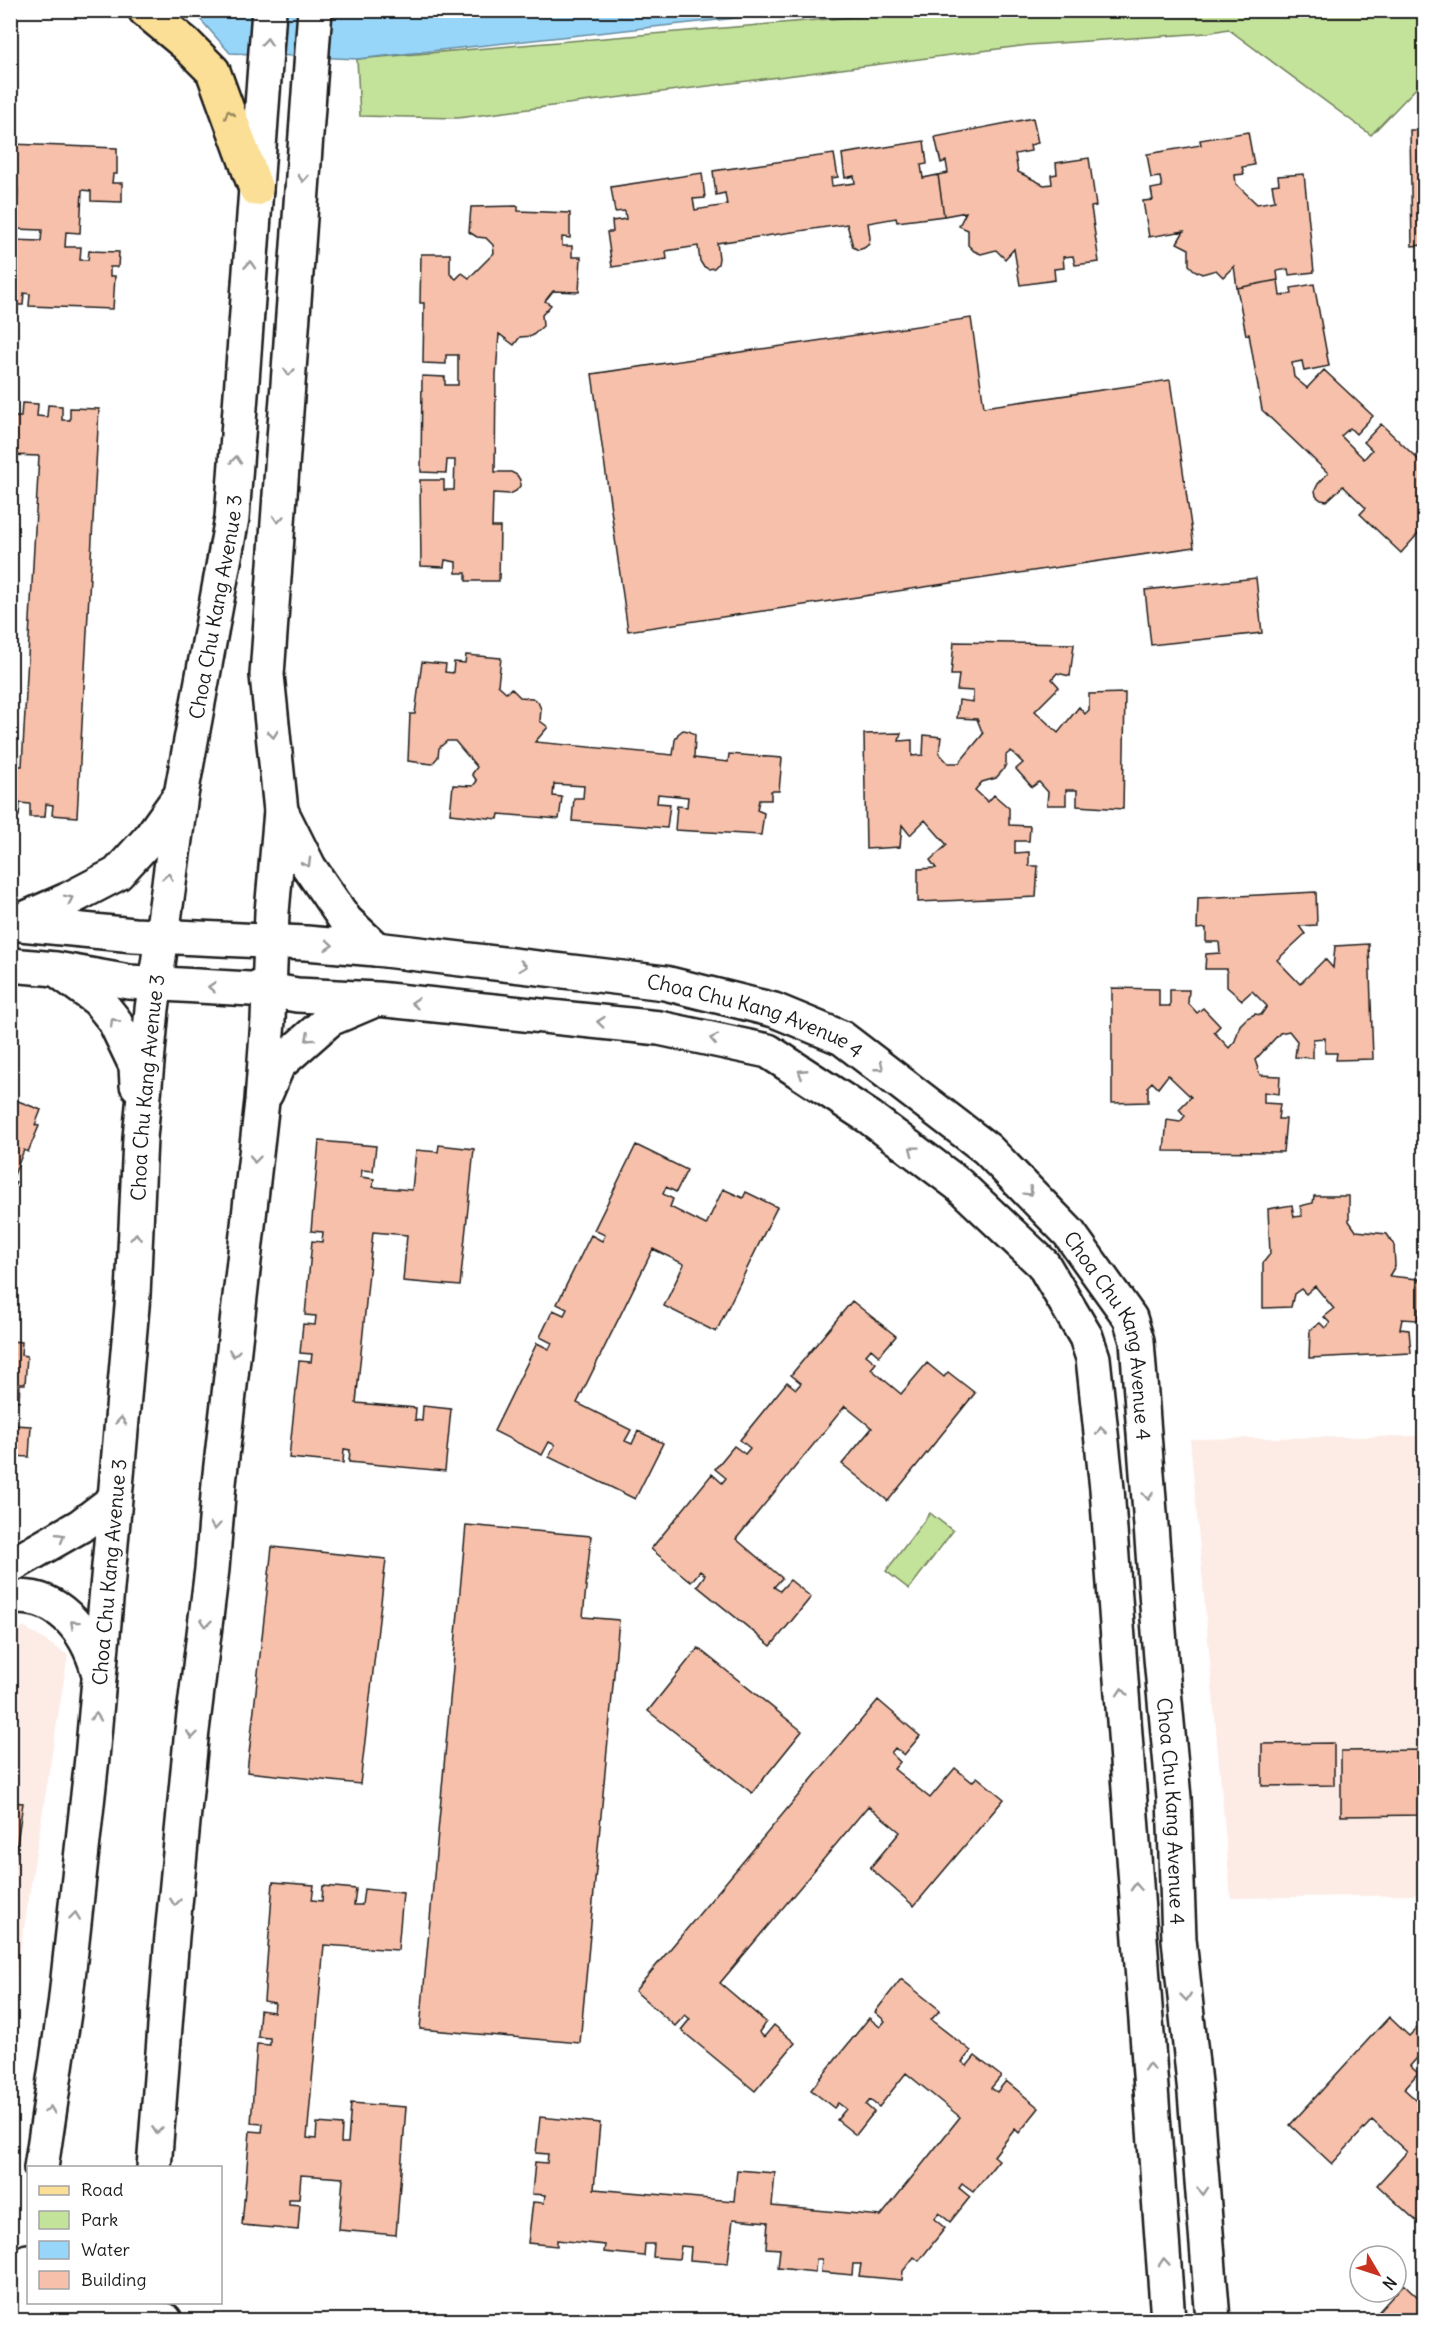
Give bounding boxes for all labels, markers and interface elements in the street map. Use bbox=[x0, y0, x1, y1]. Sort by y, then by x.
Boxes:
one-way arrow bbox=[260, 38, 273, 47]
one-way arrow bbox=[224, 109, 237, 120]
one-way arrow bbox=[297, 173, 310, 182]
one-way arrow bbox=[244, 261, 257, 270]
one-way arrow bbox=[283, 368, 296, 377]
one-way arrow bbox=[229, 455, 242, 464]
street label: Choa Chu Kang Avenue 3 bbox=[183, 494, 246, 721]
one-way arrow bbox=[272, 514, 285, 523]
one-way arrow bbox=[266, 729, 279, 738]
one-way arrow bbox=[300, 857, 312, 867]
one-way arrow bbox=[162, 872, 174, 881]
one-way arrow bbox=[63, 894, 74, 906]
one-way arrow bbox=[325, 938, 334, 951]
one-way arrow bbox=[518, 960, 528, 972]
street label: Choa Chu Kang Avenue 4 bbox=[646, 968, 869, 1063]
street label: Choa Chu Kang Avenue 3 bbox=[125, 973, 169, 1202]
one-way arrow bbox=[208, 981, 217, 994]
one-way arrow bbox=[410, 997, 419, 1010]
one-way arrow bbox=[596, 1016, 606, 1029]
one-way arrow bbox=[109, 1018, 121, 1028]
one-way arrow bbox=[305, 1031, 316, 1042]
one-way arrow bbox=[709, 1034, 719, 1047]
one-way arrow bbox=[873, 1060, 884, 1071]
one-way arrow bbox=[798, 1069, 808, 1081]
one-way arrow bbox=[909, 1147, 920, 1158]
one-way arrow bbox=[249, 1155, 262, 1164]
one-way arrow bbox=[1021, 1185, 1032, 1196]
street label: Choa Chu Kang Avenue 4 bbox=[1059, 1226, 1157, 1441]
one-way arrow bbox=[129, 1233, 142, 1242]
one-way arrow bbox=[228, 1349, 240, 1358]
one-way arrow bbox=[114, 1417, 127, 1426]
one-way arrow bbox=[1095, 1426, 1107, 1436]
street label: Choa Chu Kang Avenue 3 bbox=[86, 1457, 131, 1686]
one-way arrow bbox=[1142, 1491, 1155, 1500]
one-way arrow bbox=[209, 1521, 222, 1530]
one-way arrow bbox=[55, 1532, 65, 1544]
one-way arrow bbox=[200, 1618, 212, 1628]
one-way arrow bbox=[70, 1620, 80, 1631]
one-way arrow bbox=[1116, 1688, 1129, 1697]
street label: Choa Chu Kang Avenue 4 bbox=[1152, 1696, 1191, 1925]
one-way arrow bbox=[89, 1712, 102, 1721]
one-way arrow bbox=[186, 1731, 199, 1740]
one-way arrow bbox=[1129, 1882, 1142, 1891]
one-way arrow bbox=[169, 1898, 182, 1907]
one-way arrow bbox=[68, 1912, 81, 1921]
one-way arrow bbox=[1179, 1992, 1191, 2001]
one-way arrow bbox=[1143, 2063, 1156, 2072]
one-way arrow bbox=[43, 2105, 55, 2114]
one-way arrow bbox=[151, 2126, 164, 2135]
legend bbox=[27, 2166, 222, 2304]
text: Road bbox=[81, 2178, 124, 2201]
one-way arrow bbox=[1196, 2186, 1209, 2195]
text: Park bbox=[81, 2208, 118, 2231]
text: Water bbox=[81, 2238, 131, 2261]
north arrow bbox=[1348, 2244, 1408, 2304]
one-way arrow bbox=[1157, 2257, 1170, 2266]
text: Building bbox=[81, 2268, 146, 2291]
text: N bbox=[1378, 2273, 1401, 2294]

